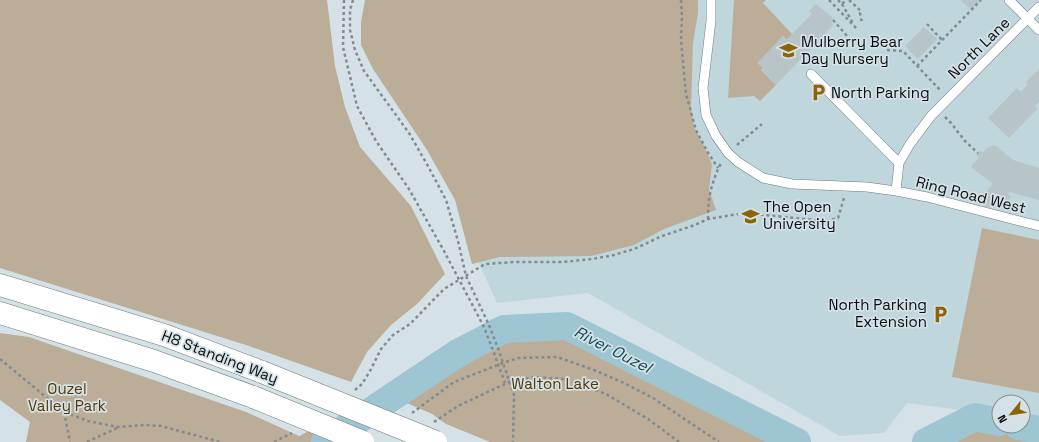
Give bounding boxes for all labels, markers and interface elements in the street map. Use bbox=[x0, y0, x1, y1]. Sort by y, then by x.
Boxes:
street label: North Lane bbox=[944, 13, 1014, 83]
place label: Mulberry Bear Day Nursery bbox=[801, 32, 903, 68]
school or university icon: Mulberry Bear Day Nursery bbox=[778, 41, 798, 61]
parking icon: North Parking bbox=[808, 83, 828, 103]
place label: North Parking bbox=[831, 83, 930, 102]
street label: Ring Road West bbox=[914, 172, 1028, 217]
place label: The Open University bbox=[763, 197, 836, 233]
school or university icon: The Open University bbox=[740, 206, 760, 226]
place label: North Parking Extension bbox=[828, 295, 927, 331]
parking icon: North Parking Extension bbox=[930, 304, 950, 324]
water label: River Ouzel bbox=[571, 321, 657, 379]
street label: H8 Standing Way bbox=[159, 326, 281, 388]
park label: Walton Lake bbox=[511, 374, 599, 393]
park label: Ouzel Valley Park bbox=[28, 379, 106, 415]
north arrow bbox=[991, 394, 1031, 434]
text: N bbox=[994, 412, 1010, 425]

